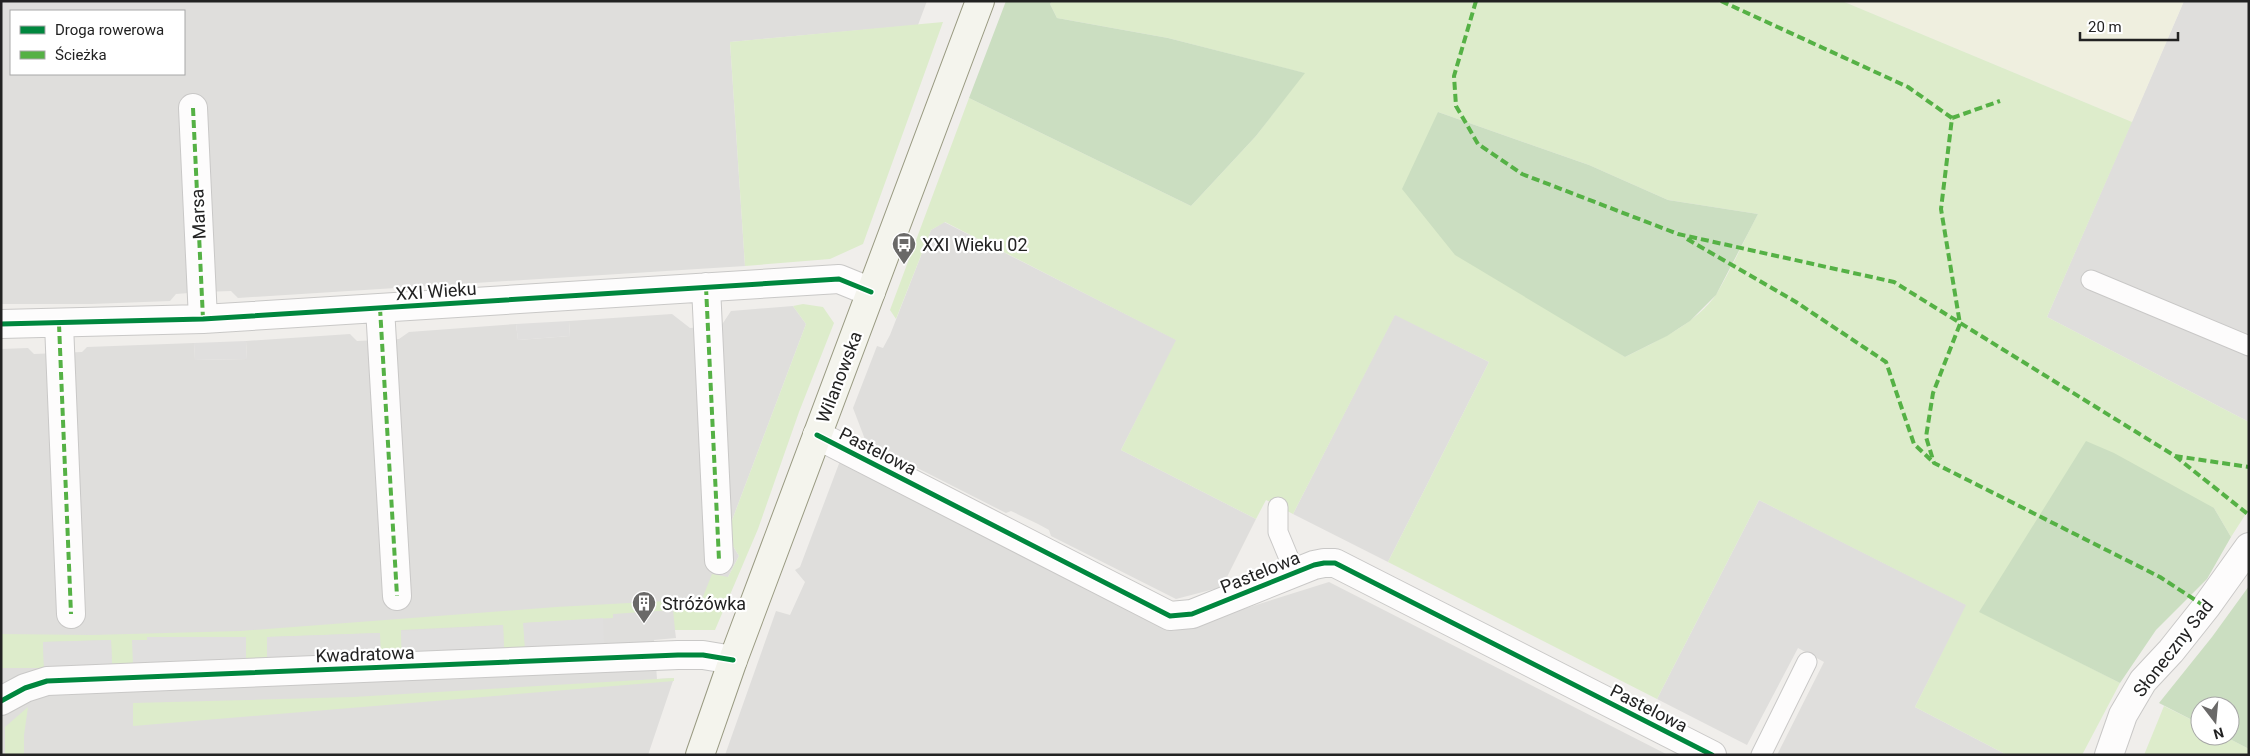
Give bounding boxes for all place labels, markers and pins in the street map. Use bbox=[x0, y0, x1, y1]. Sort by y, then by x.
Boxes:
bus stop icon: XXI Wieku 02 bbox=[891, 231, 917, 265]
place label: XXI Wieku 02 bbox=[922, 234, 1028, 255]
building icon: Stróżówka bbox=[631, 590, 657, 624]
place label: Stróżówka bbox=[662, 593, 746, 614]

